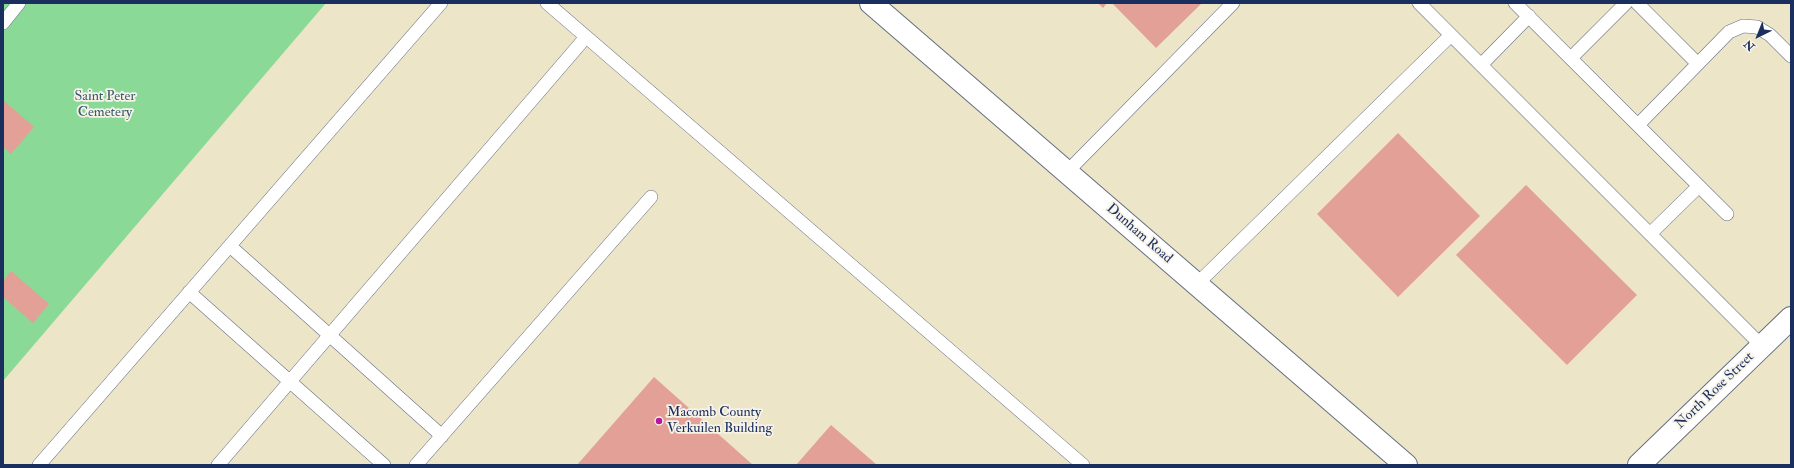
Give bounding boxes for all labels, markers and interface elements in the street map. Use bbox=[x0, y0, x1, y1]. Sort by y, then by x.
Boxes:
north arrow bbox=[1738, 16, 1778, 56]
text: N bbox=[1741, 37, 1758, 53]
park label: Saint Peter Cemetery bbox=[74, 89, 136, 122]
street label: Dunham Road bbox=[1103, 201, 1175, 267]
street label: North Rose Street bbox=[1672, 349, 1758, 433]
place label: Macomb County Verkuilen Building bbox=[667, 405, 772, 438]
marker: Macomb County Verkuilen Building bbox=[654, 416, 664, 426]

